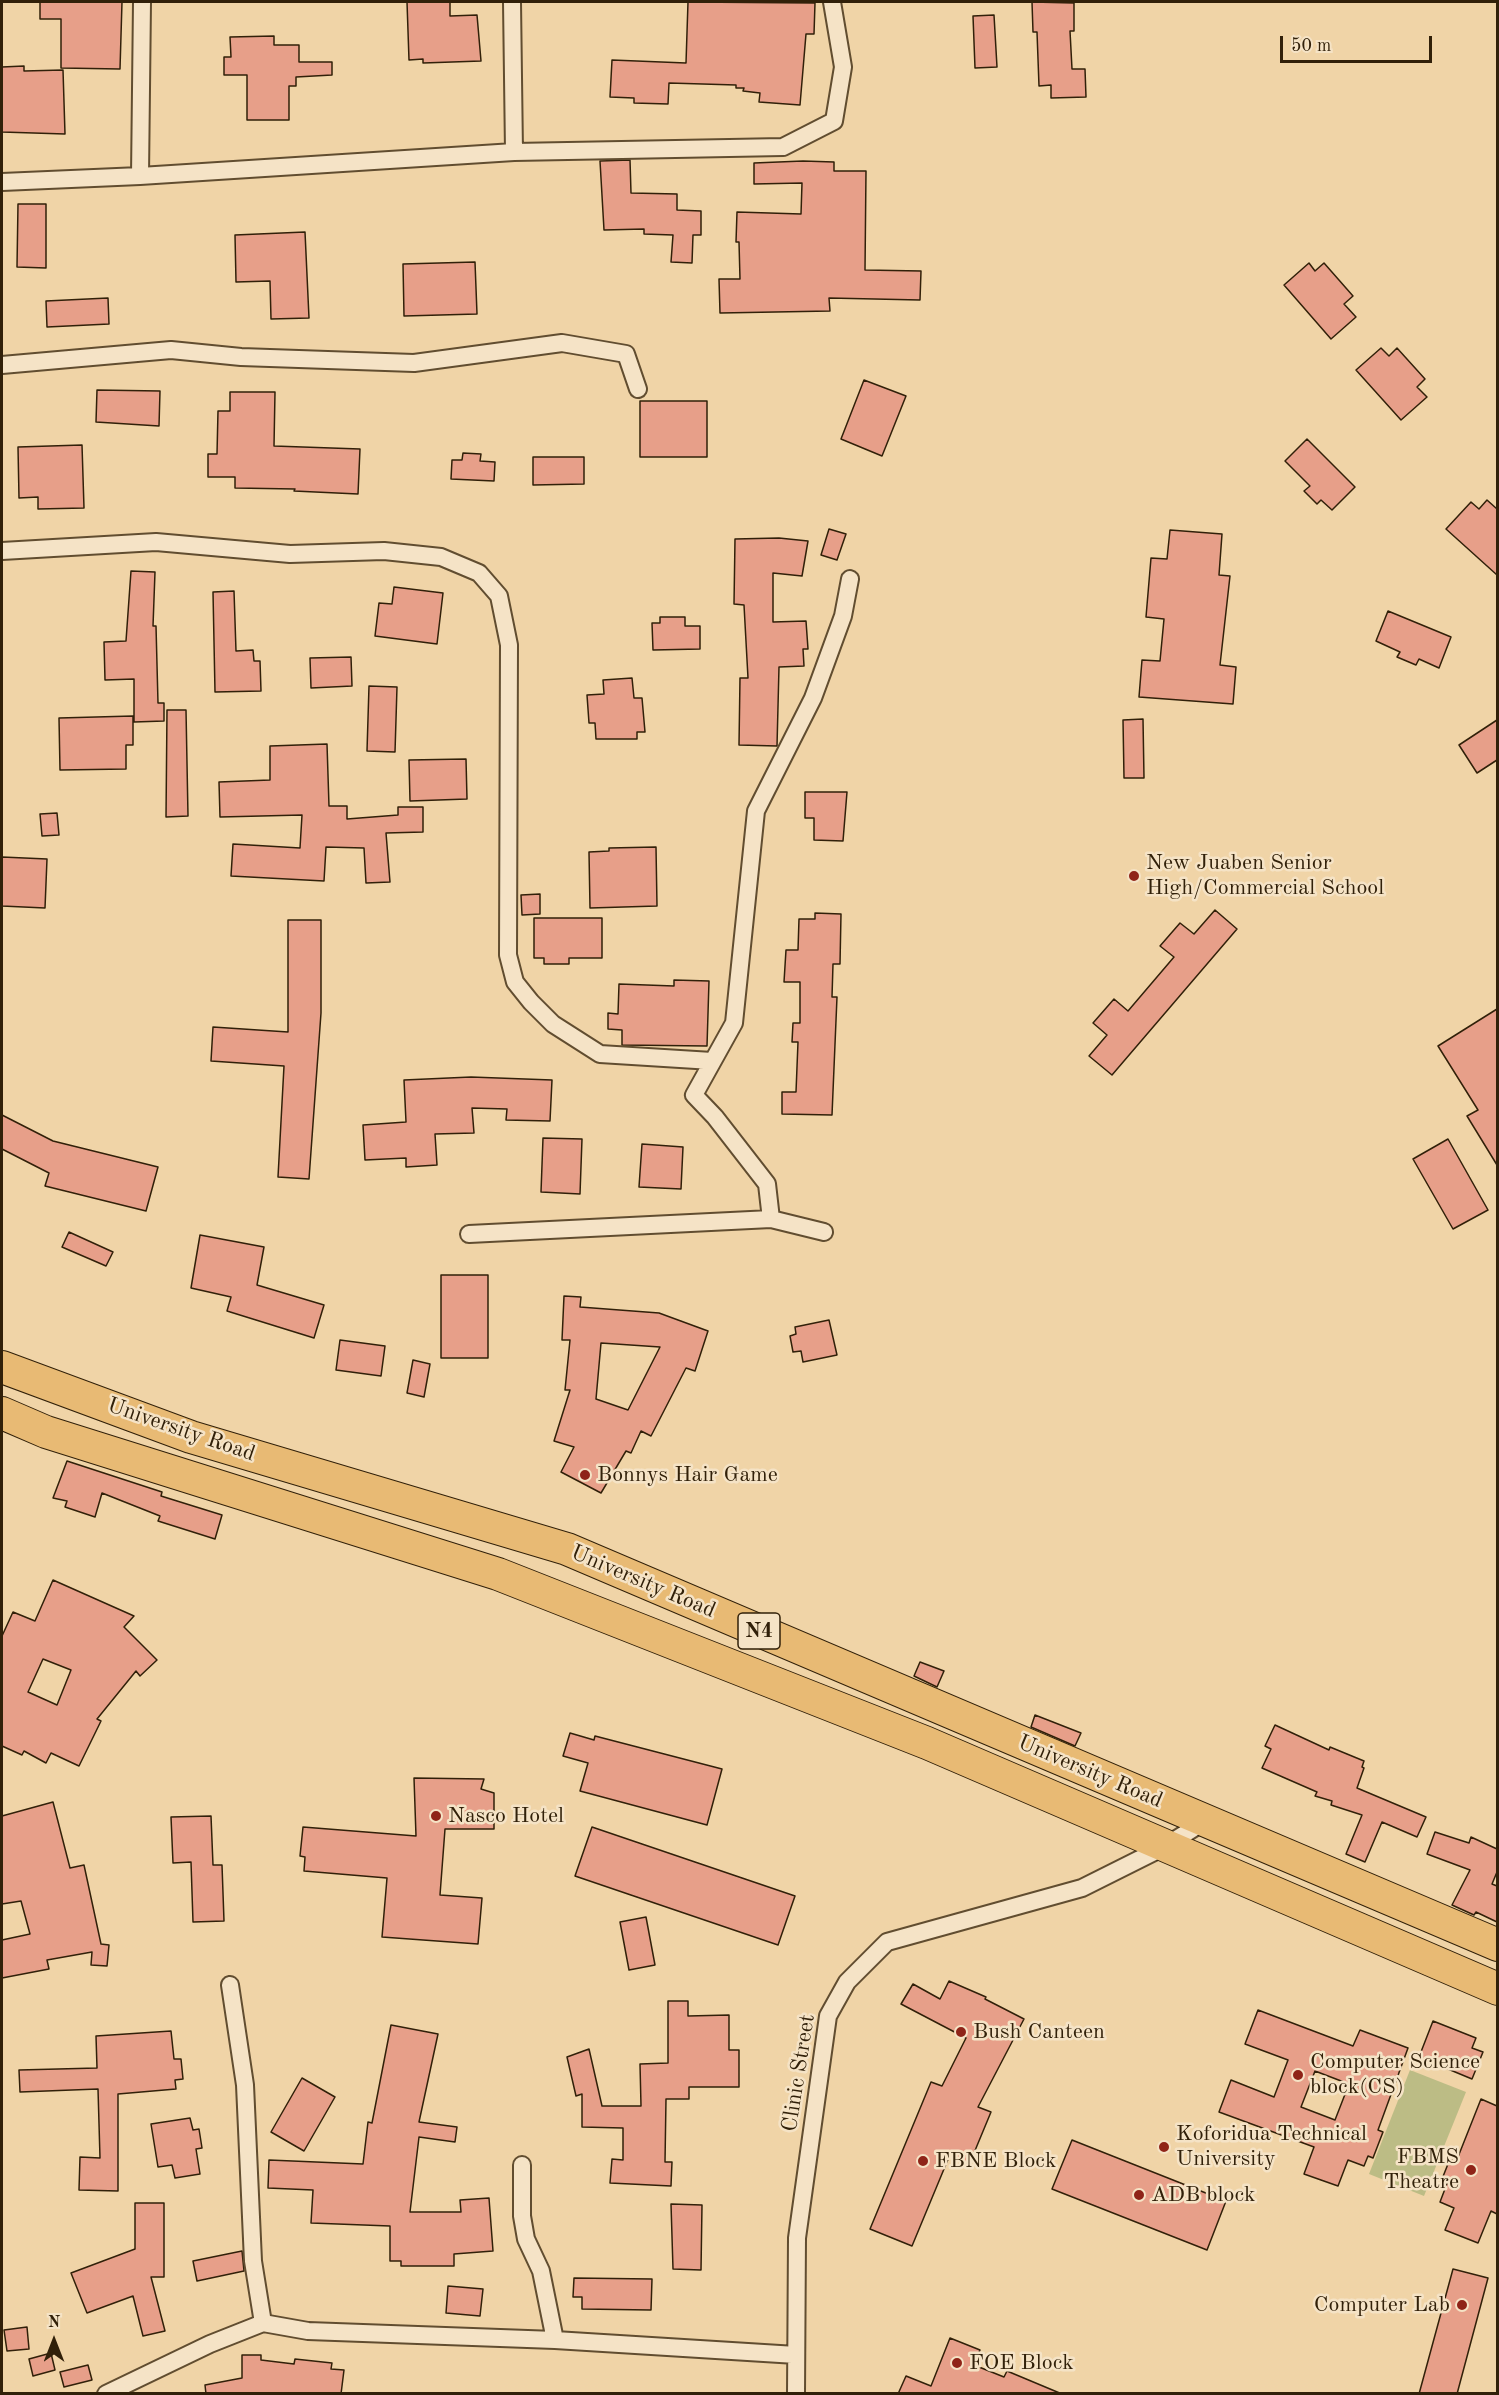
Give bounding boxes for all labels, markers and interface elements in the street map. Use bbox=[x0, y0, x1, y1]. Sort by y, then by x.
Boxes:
scale bar bbox=[1283, 24, 1434, 62]
text: 50 m bbox=[1291, 37, 1331, 55]
place label: New Juaben Senior High/Commercial School bbox=[1146, 850, 1384, 902]
marker: New Juaben Senior High/Commercial School bbox=[1127, 869, 1141, 883]
street label: University Road bbox=[104, 1392, 258, 1468]
place label: Bonnys Hair Game bbox=[597, 1462, 778, 1488]
marker: Bonnys Hair Game bbox=[578, 1468, 592, 1482]
street label: University Road bbox=[567, 1540, 719, 1624]
road number: N4 bbox=[738, 1613, 780, 1649]
street label: University Road bbox=[1014, 1730, 1166, 1814]
place label: Nasco Hotel bbox=[448, 1803, 564, 1829]
marker: Nasco Hotel bbox=[429, 1809, 443, 1823]
street label: Clinic Street bbox=[777, 2012, 821, 2134]
place label: Bush Canteen bbox=[973, 2019, 1105, 2045]
marker: Bush Canteen bbox=[954, 2025, 968, 2039]
place label: Computer Science block(CS) bbox=[1310, 2049, 1480, 2100]
marker: Computer Science block(CS) bbox=[1291, 2068, 1305, 2082]
place label: Koforidua Technical University bbox=[1176, 2121, 1367, 2172]
marker: Koforidua Technical University bbox=[1157, 2140, 1171, 2154]
place label: FBMS Theatre bbox=[1383, 2144, 1459, 2196]
place label: FBNE Block bbox=[935, 2148, 1056, 2174]
marker: FBNE Block bbox=[916, 2154, 930, 2168]
marker: FBMS Theatre bbox=[1464, 2163, 1478, 2177]
place label: ADB block bbox=[1151, 2182, 1255, 2208]
marker: ADB block bbox=[1132, 2188, 1146, 2202]
place label: Computer Lab bbox=[1314, 2292, 1450, 2318]
marker: Computer Lab bbox=[1455, 2298, 1469, 2312]
north arrow bbox=[24, 2311, 84, 2371]
text: N bbox=[48, 2315, 60, 2331]
place label: FOE Block bbox=[969, 2350, 1074, 2376]
marker: FOE Block bbox=[950, 2356, 964, 2370]

